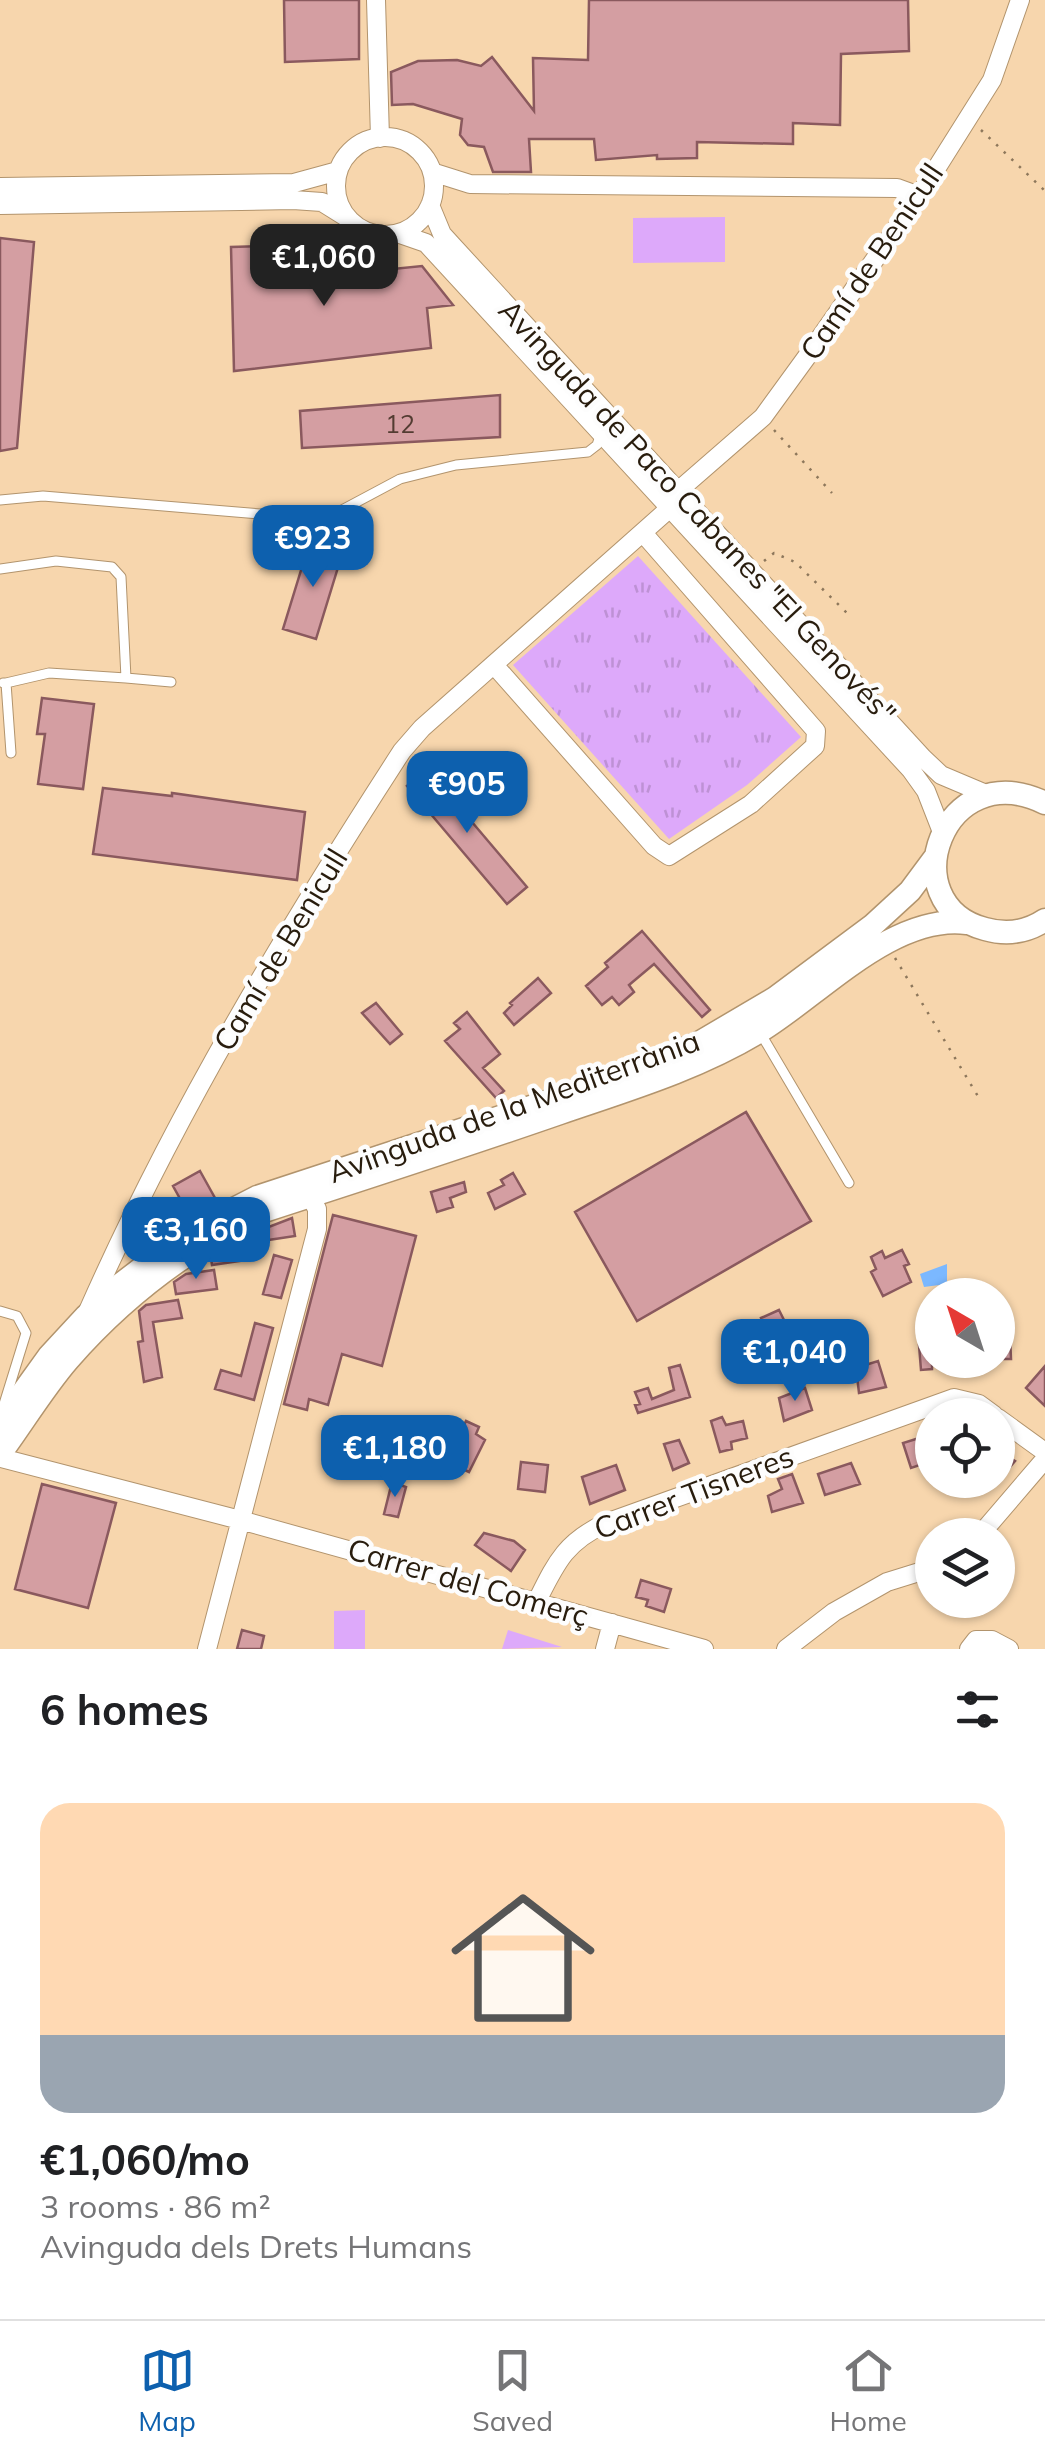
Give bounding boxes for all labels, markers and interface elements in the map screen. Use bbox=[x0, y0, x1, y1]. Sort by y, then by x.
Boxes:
street label: Camí de Benicull bbox=[791, 156, 951, 367]
pin: €1,060 bbox=[243, 224, 405, 309]
text: €1,060 bbox=[272, 236, 376, 276]
street label: Avinguda de Paco Cabanes "El Genovés" bbox=[491, 291, 905, 731]
house number: 12 bbox=[385, 408, 415, 439]
pin: €923 bbox=[254, 505, 372, 590]
text: €923 bbox=[275, 517, 351, 557]
pin: €905 bbox=[408, 751, 526, 836]
text: €905 bbox=[429, 763, 505, 803]
street label: Camí de Benicull bbox=[205, 841, 355, 1058]
street label: Avinguda de la Mediterrània bbox=[323, 1021, 705, 1191]
pin: €3,160 bbox=[115, 1197, 277, 1282]
text: €3,160 bbox=[144, 1209, 248, 1249]
north arrow bbox=[915, 1278, 1015, 1378]
map controls bbox=[915, 1278, 1015, 1618]
pin: €1,040 bbox=[714, 1319, 876, 1404]
text: €1,040 bbox=[743, 1331, 847, 1371]
button: locate bbox=[915, 1398, 1015, 1498]
pin: €1,180 bbox=[314, 1415, 476, 1500]
text: €1,180 bbox=[343, 1427, 447, 1467]
street label: Carrer Tisneres bbox=[589, 1437, 799, 1548]
button: layers bbox=[915, 1518, 1015, 1618]
street label: Carrer del Comerç bbox=[343, 1529, 593, 1635]
icon: filters bbox=[950, 1682, 1005, 1737]
text: 6 homes bbox=[40, 1683, 209, 1736]
icon: home bbox=[433, 1868, 613, 2048]
text: €1,060/mo bbox=[40, 2133, 250, 2186]
text: 3 rooms · 86 m² bbox=[40, 2186, 271, 2226]
text: Avinguda dels Drets Humans bbox=[40, 2226, 472, 2266]
tab: Map bbox=[138, 2343, 196, 2438]
tab: Saved bbox=[472, 2343, 553, 2438]
tab: Home bbox=[829, 2343, 907, 2438]

